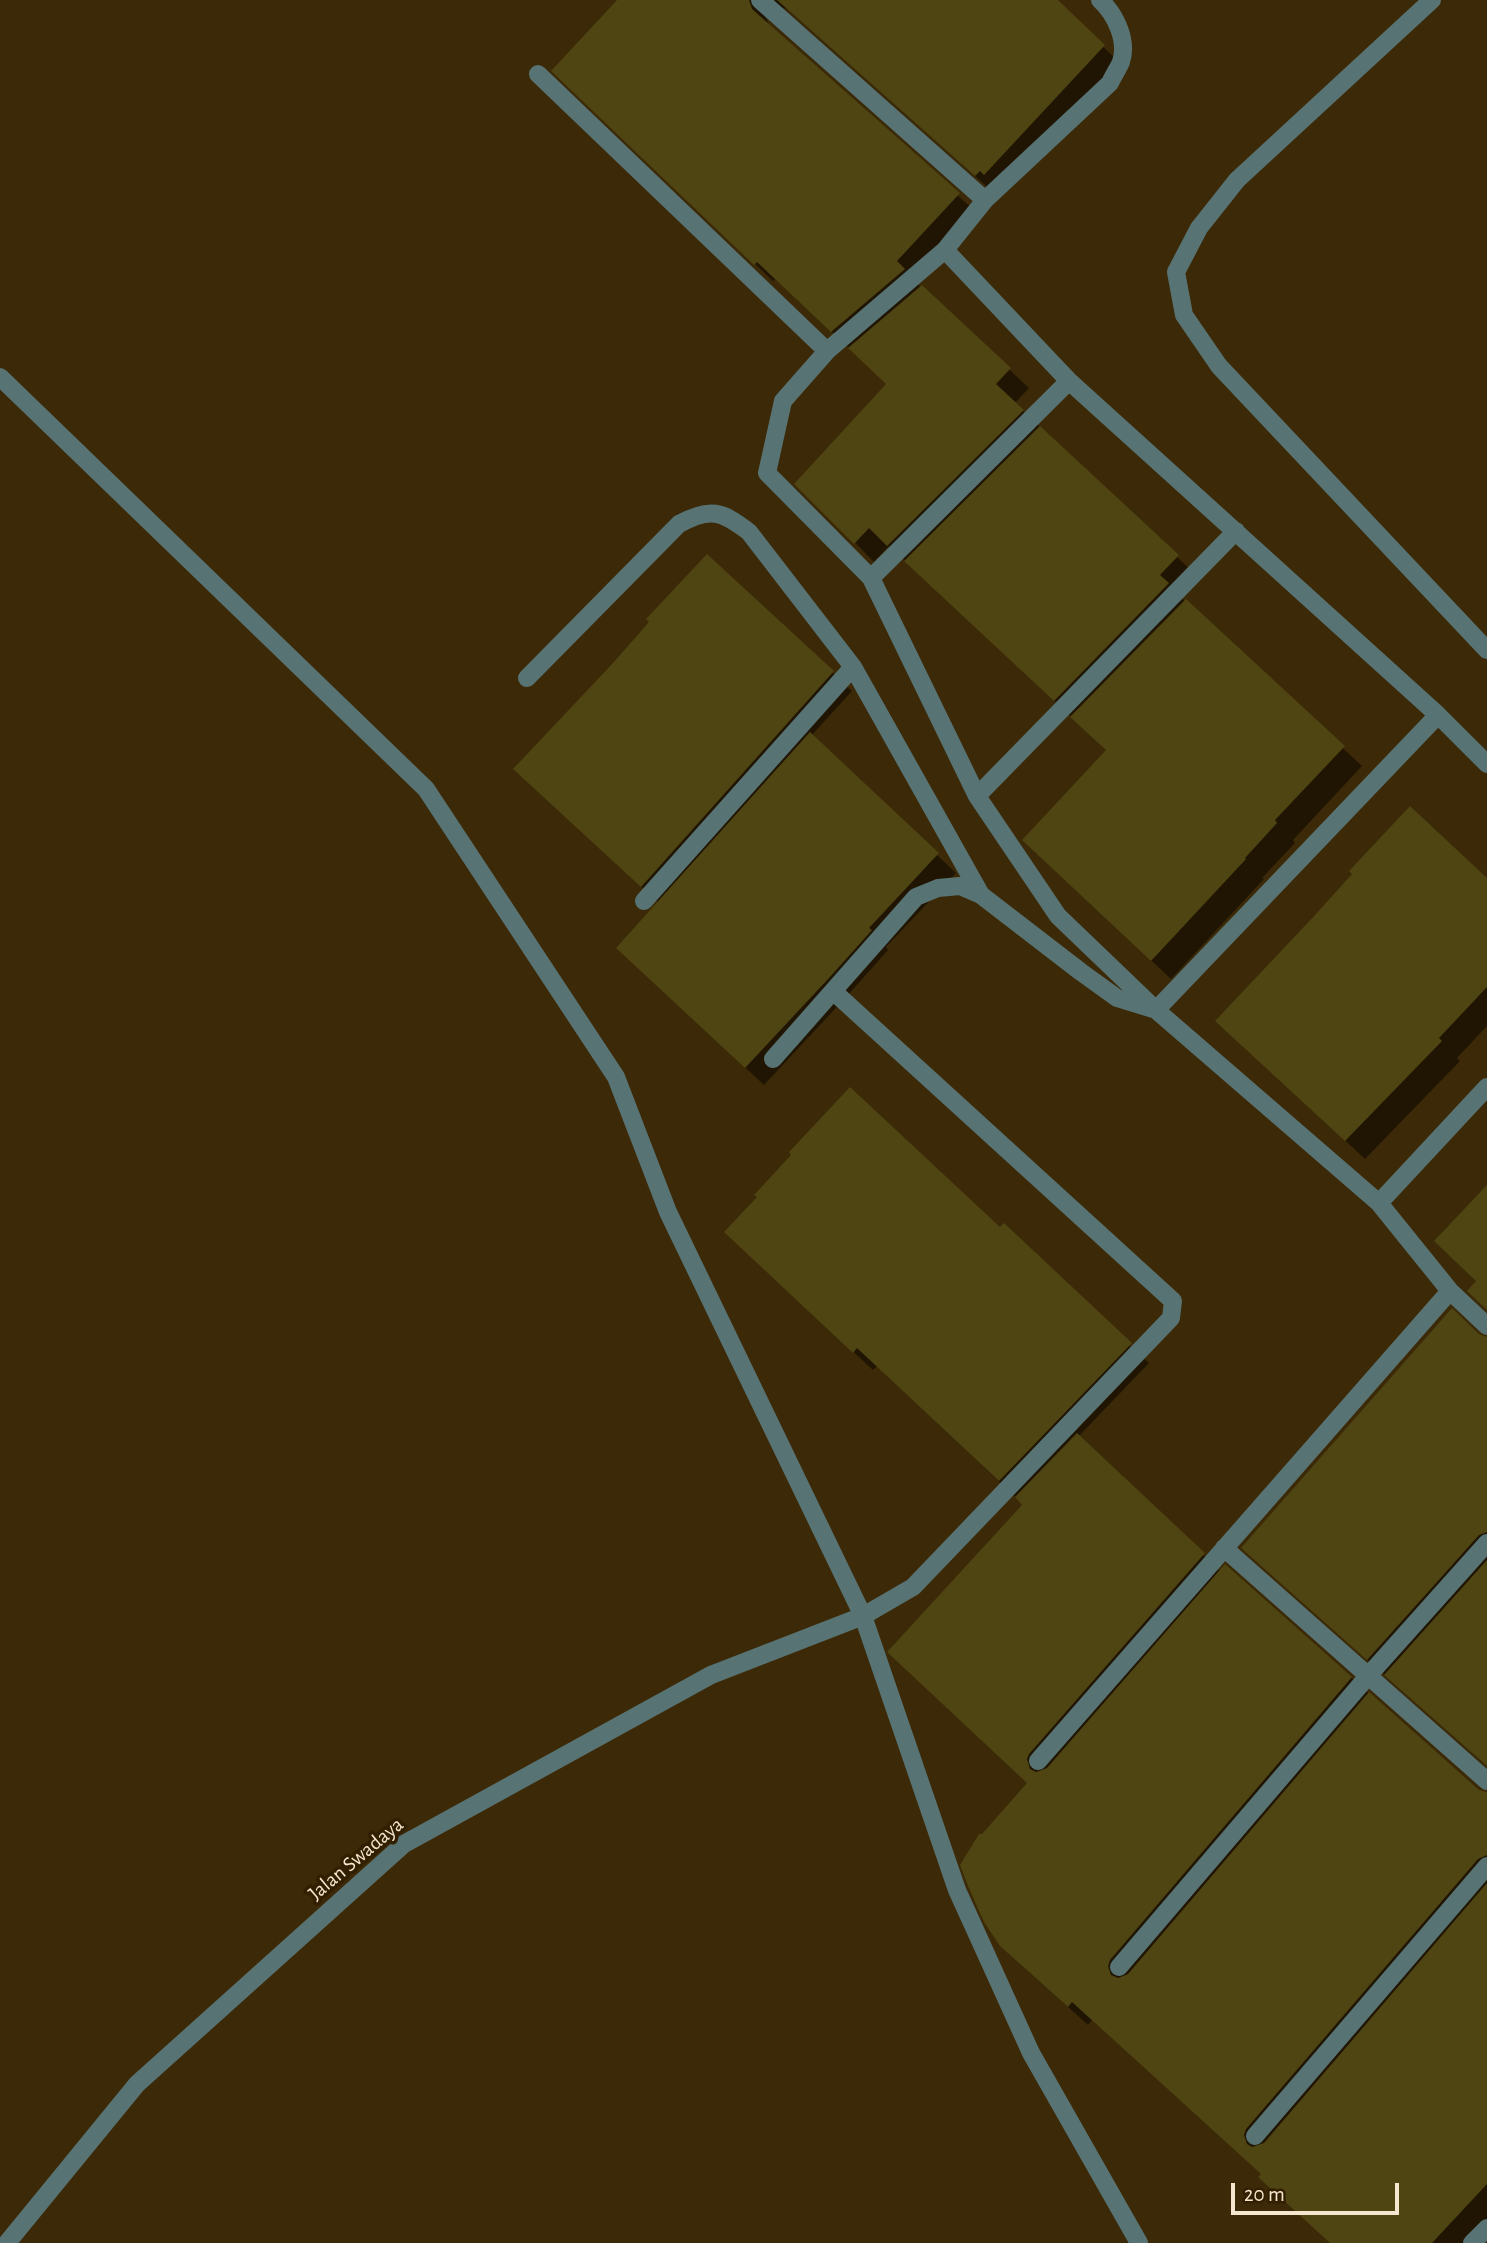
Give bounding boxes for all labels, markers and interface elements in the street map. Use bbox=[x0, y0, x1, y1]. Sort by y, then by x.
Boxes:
street label: Jalan Swadaya bbox=[303, 1812, 409, 1906]
scale bar bbox=[1235, 2170, 1403, 2214]
text: 20 m bbox=[1244, 2184, 1285, 2205]

